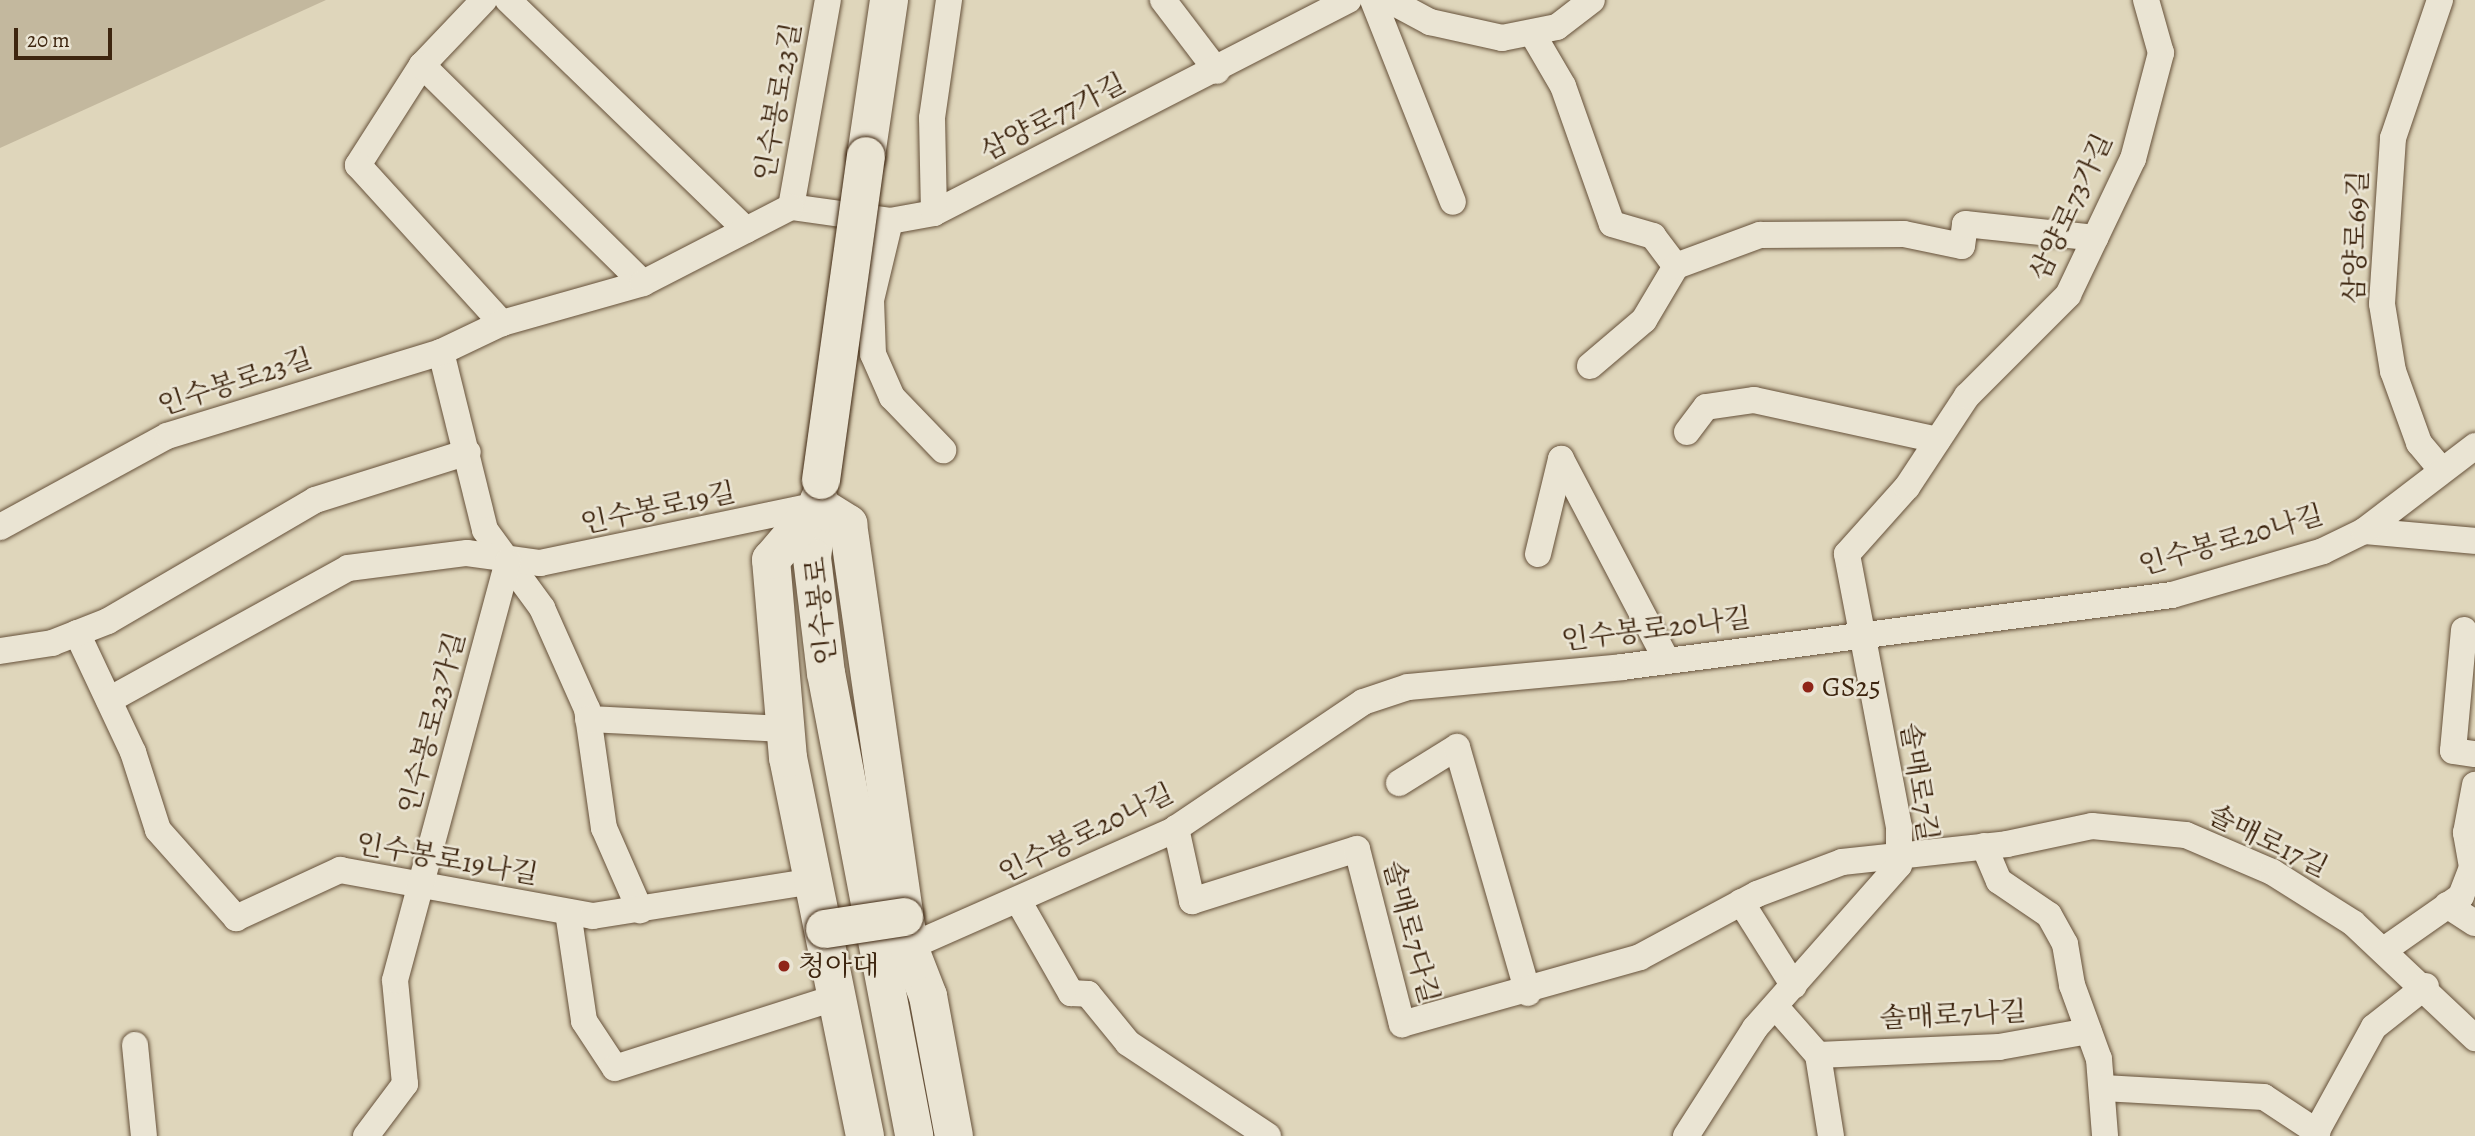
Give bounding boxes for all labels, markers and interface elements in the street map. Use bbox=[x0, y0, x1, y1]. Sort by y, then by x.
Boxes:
scale bar bbox=[18, 14, 116, 58]
street label: 인수봉로23길 bbox=[748, 20, 808, 184]
text: 20 m bbox=[27, 26, 70, 54]
street label: 삼양로77가길 bbox=[975, 66, 1131, 168]
street label: 삼양로73가길 bbox=[2022, 128, 2120, 286]
street label: 삼양로69길 bbox=[2337, 170, 2375, 304]
street label: 인수봉로23길 bbox=[154, 341, 316, 423]
street label: 인수봉로19길 bbox=[577, 475, 739, 541]
street label: 인수봉로20나길 bbox=[2135, 498, 2327, 582]
street label: 인수봉로 bbox=[799, 555, 843, 667]
street label: 인수봉로20나길 bbox=[1559, 601, 1753, 657]
street label: 인수봉로23가길 bbox=[392, 628, 472, 818]
place label: GS25 bbox=[1822, 670, 1881, 704]
marker: GS25 bbox=[1800, 679, 1816, 695]
street label: 솔매로7길 bbox=[1893, 720, 1945, 844]
street label: 인수봉로20나길 bbox=[993, 776, 1179, 890]
street label: 솔매로17길 bbox=[2202, 798, 2334, 884]
street label: 인수봉로19나길 bbox=[353, 826, 541, 892]
street label: 솔매로7다길 bbox=[1376, 857, 1446, 1007]
place label: 청아대 bbox=[798, 949, 879, 983]
marker: 청아대 bbox=[776, 958, 792, 974]
street label: 솔매로7나길 bbox=[1879, 994, 2027, 1036]

